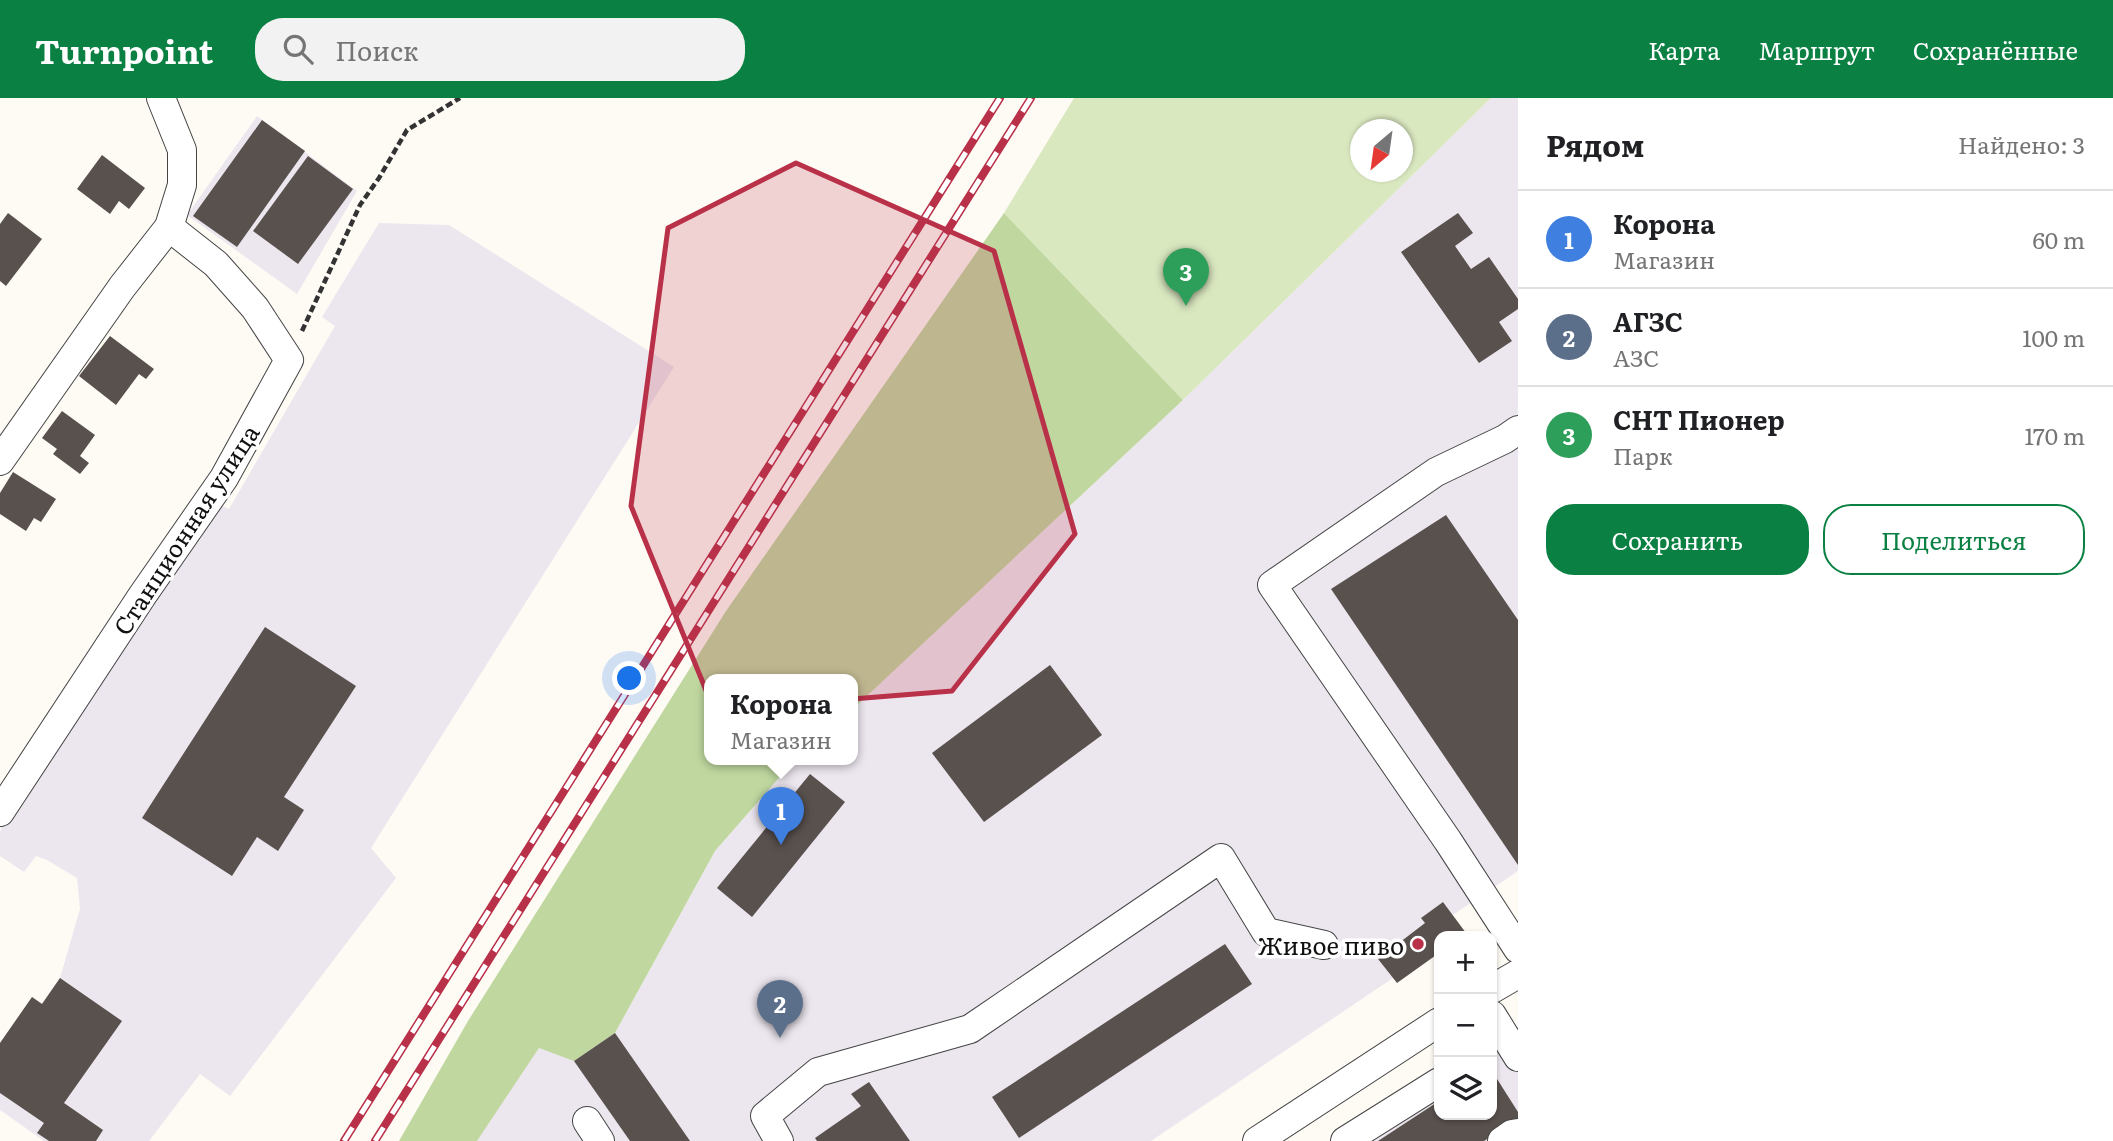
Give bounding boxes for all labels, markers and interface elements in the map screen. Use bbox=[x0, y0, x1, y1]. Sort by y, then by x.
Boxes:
search box bbox=[255, 18, 745, 81]
text: Turnpoint bbox=[35, 25, 213, 74]
icon: search bbox=[279, 30, 317, 68]
text: Поиск bbox=[335, 30, 418, 69]
text: Карта bbox=[1648, 32, 1720, 67]
text: Маршрут bbox=[1758, 32, 1875, 67]
text: Сохранённые bbox=[1913, 32, 2078, 67]
north arrow bbox=[1350, 119, 1413, 182]
text: Рядом bbox=[1546, 122, 1644, 166]
text: Найдено: 3 bbox=[1958, 127, 2085, 161]
text: Корона bbox=[1613, 203, 1715, 242]
text: 1 bbox=[1564, 222, 1574, 256]
text: 60 m bbox=[2032, 222, 2085, 256]
text: Магазин bbox=[1613, 242, 1715, 276]
pin: 3 bbox=[1163, 248, 1209, 306]
text: АГЗС bbox=[1613, 301, 1683, 340]
text: 2 bbox=[1563, 320, 1575, 354]
text: 100 m bbox=[2022, 320, 2085, 354]
text: АЗС bbox=[1613, 340, 1659, 374]
text: СНТ Пионер bbox=[1613, 399, 1785, 438]
street label: Станционная улица bbox=[104, 417, 266, 641]
text: 3 bbox=[1563, 418, 1575, 452]
text: 170 m bbox=[2024, 418, 2085, 452]
text: Парк bbox=[1613, 438, 1673, 472]
button: Сохранить bbox=[1546, 504, 1809, 575]
button: Поделиться bbox=[1823, 504, 2085, 575]
your location bbox=[612, 661, 646, 695]
popup bbox=[704, 674, 858, 765]
text: Корона bbox=[730, 683, 832, 722]
text: Магазин bbox=[730, 722, 832, 756]
pin: 1 bbox=[758, 787, 804, 845]
place label: Живое пиво bbox=[1258, 927, 1404, 962]
map controls bbox=[1434, 931, 1497, 1120]
button: + bbox=[1434, 931, 1497, 994]
marker: Живое пиво bbox=[1410, 936, 1426, 952]
pin: 2 bbox=[757, 980, 803, 1038]
button: − bbox=[1434, 994, 1497, 1057]
button: layers bbox=[1434, 1057, 1497, 1120]

